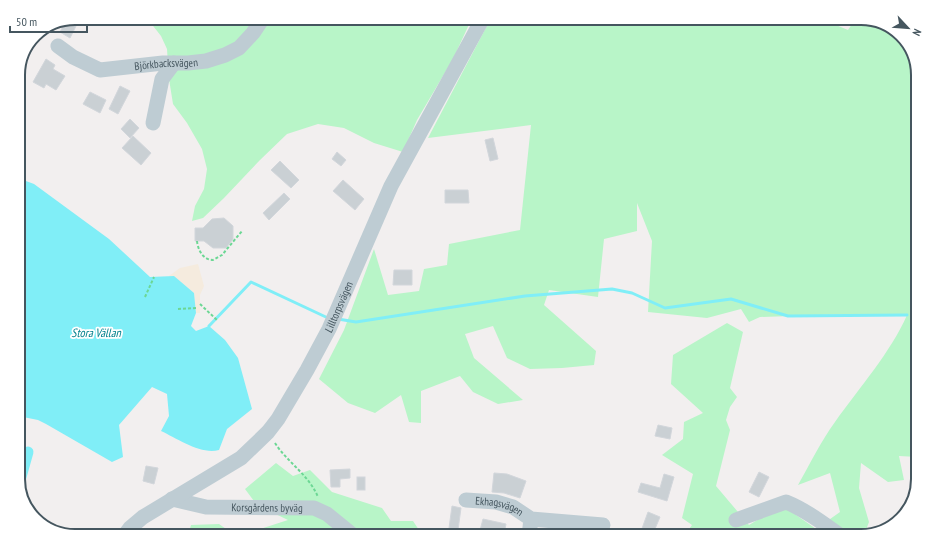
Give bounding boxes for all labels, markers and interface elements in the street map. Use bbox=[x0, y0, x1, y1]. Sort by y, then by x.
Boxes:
scale bar bbox=[10, 8, 87, 34]
north arrow bbox=[888, 8, 928, 48]
text: 50 m bbox=[16, 14, 37, 29]
text: N bbox=[909, 27, 925, 38]
street label: Björkbacksvägen bbox=[134, 55, 199, 73]
street label: Lilltorpsvägen bbox=[321, 279, 356, 335]
water label: Stora Vällan bbox=[71, 325, 121, 340]
street label: Ekhagsvägen bbox=[475, 494, 526, 519]
street label: Korsgårdens byväg bbox=[231, 500, 303, 515]

